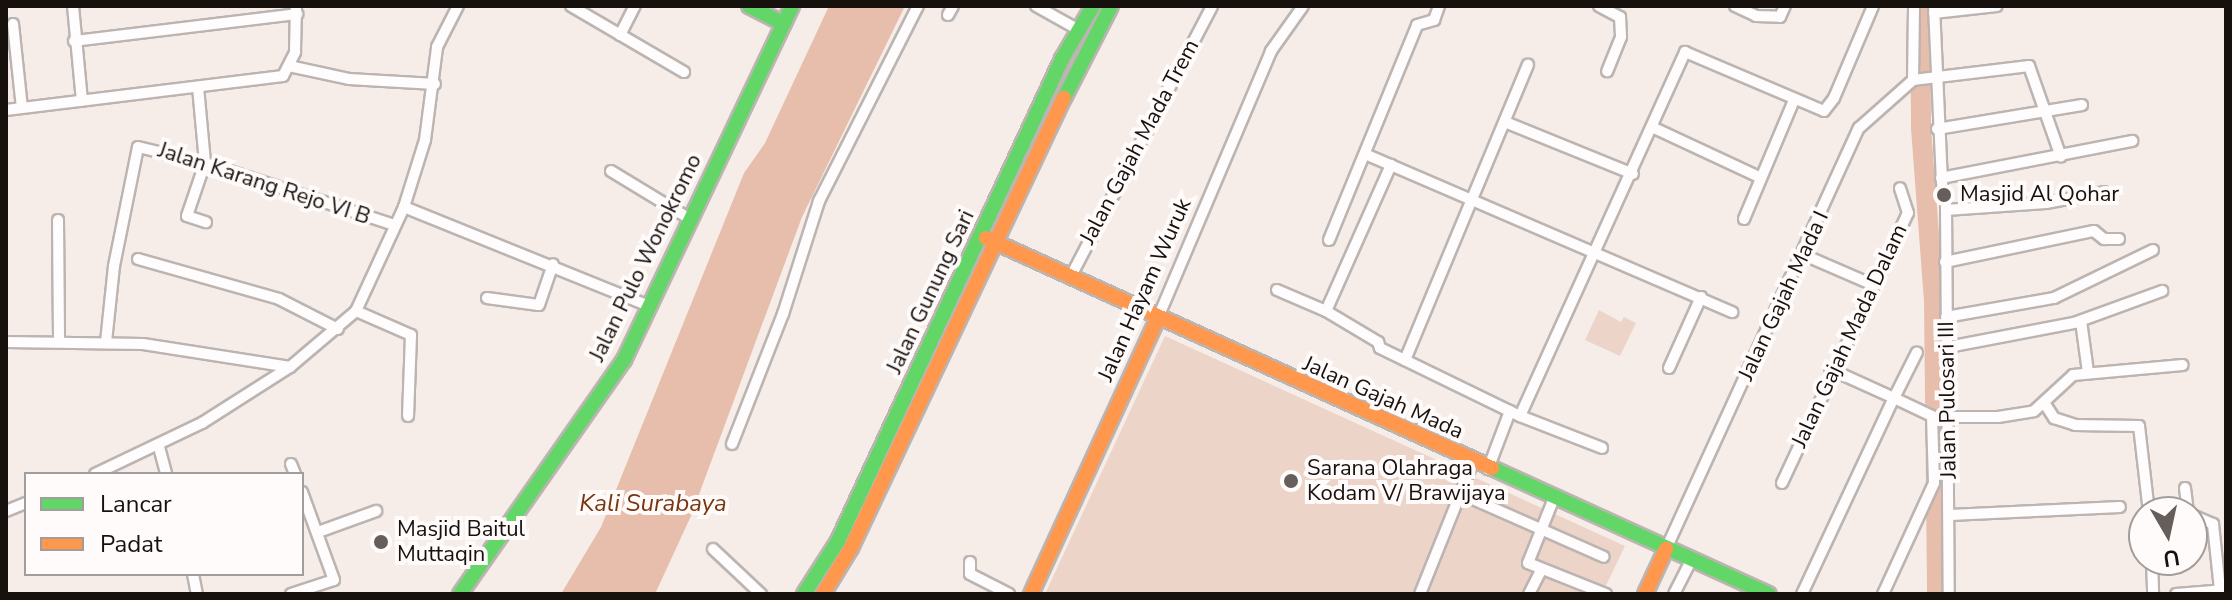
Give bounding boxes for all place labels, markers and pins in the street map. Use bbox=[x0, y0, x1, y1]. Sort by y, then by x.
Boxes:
place label: Masjid Al Qohar bbox=[1960, 182, 2119, 208]
marker: Masjid Al Qohar bbox=[1935, 186, 1953, 204]
place label: Sarana Olahraga Kodam V/ Brawijaya bbox=[1307, 455, 1506, 506]
marker: Sarana Olahraga Kodam V/ Brawijaya bbox=[1282, 472, 1300, 490]
place label: Masjid Baitul Muttaqin bbox=[397, 516, 525, 568]
marker: Masjid Baitul Muttaqin bbox=[372, 533, 390, 551]

